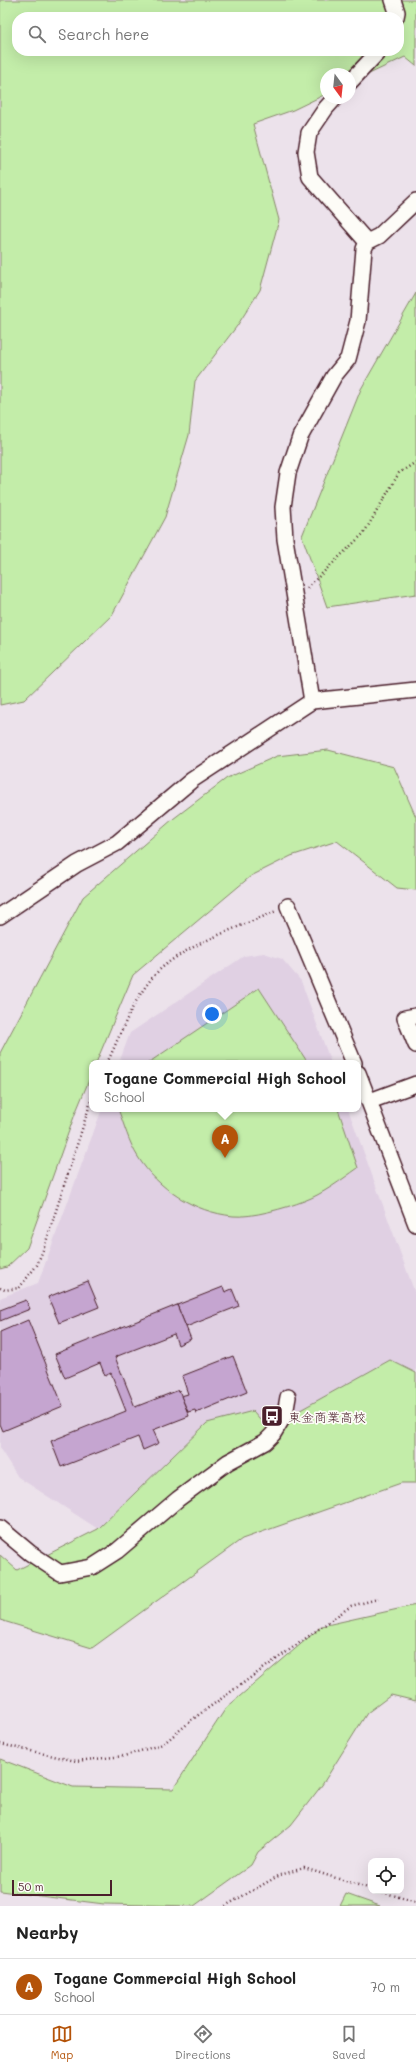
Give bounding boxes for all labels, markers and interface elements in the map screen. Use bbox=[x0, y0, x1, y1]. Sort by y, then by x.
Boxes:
search box bbox=[12, 12, 404, 56]
icon: search bbox=[26, 23, 48, 45]
text: Search here bbox=[58, 24, 149, 44]
north arrow bbox=[320, 68, 356, 104]
your location bbox=[202, 1004, 222, 1024]
popup bbox=[89, 1060, 361, 1112]
text: Togane Commercial High School bbox=[104, 1068, 346, 1088]
text: School bbox=[104, 1088, 145, 1105]
pin: A bbox=[212, 1125, 238, 1158]
bus stop icon: 東金商業高校 bbox=[259, 1403, 285, 1429]
place label: 東金商業高校 bbox=[288, 1408, 366, 1425]
map controls bbox=[368, 1858, 404, 1894]
button: locate bbox=[368, 1858, 404, 1894]
scale bar bbox=[12, 1878, 112, 1897]
text: 50 m bbox=[18, 1879, 44, 1894]
text: Nearby bbox=[16, 1921, 78, 1943]
text: Togane Commercial High School bbox=[54, 1968, 296, 1988]
text: A bbox=[24, 1978, 34, 1995]
text: 70 m bbox=[370, 1978, 400, 1995]
text: School bbox=[54, 1988, 95, 2005]
tab: Map bbox=[51, 2023, 73, 2062]
tab: Directions bbox=[175, 2023, 231, 2062]
tab: Saved bbox=[332, 2023, 365, 2062]

